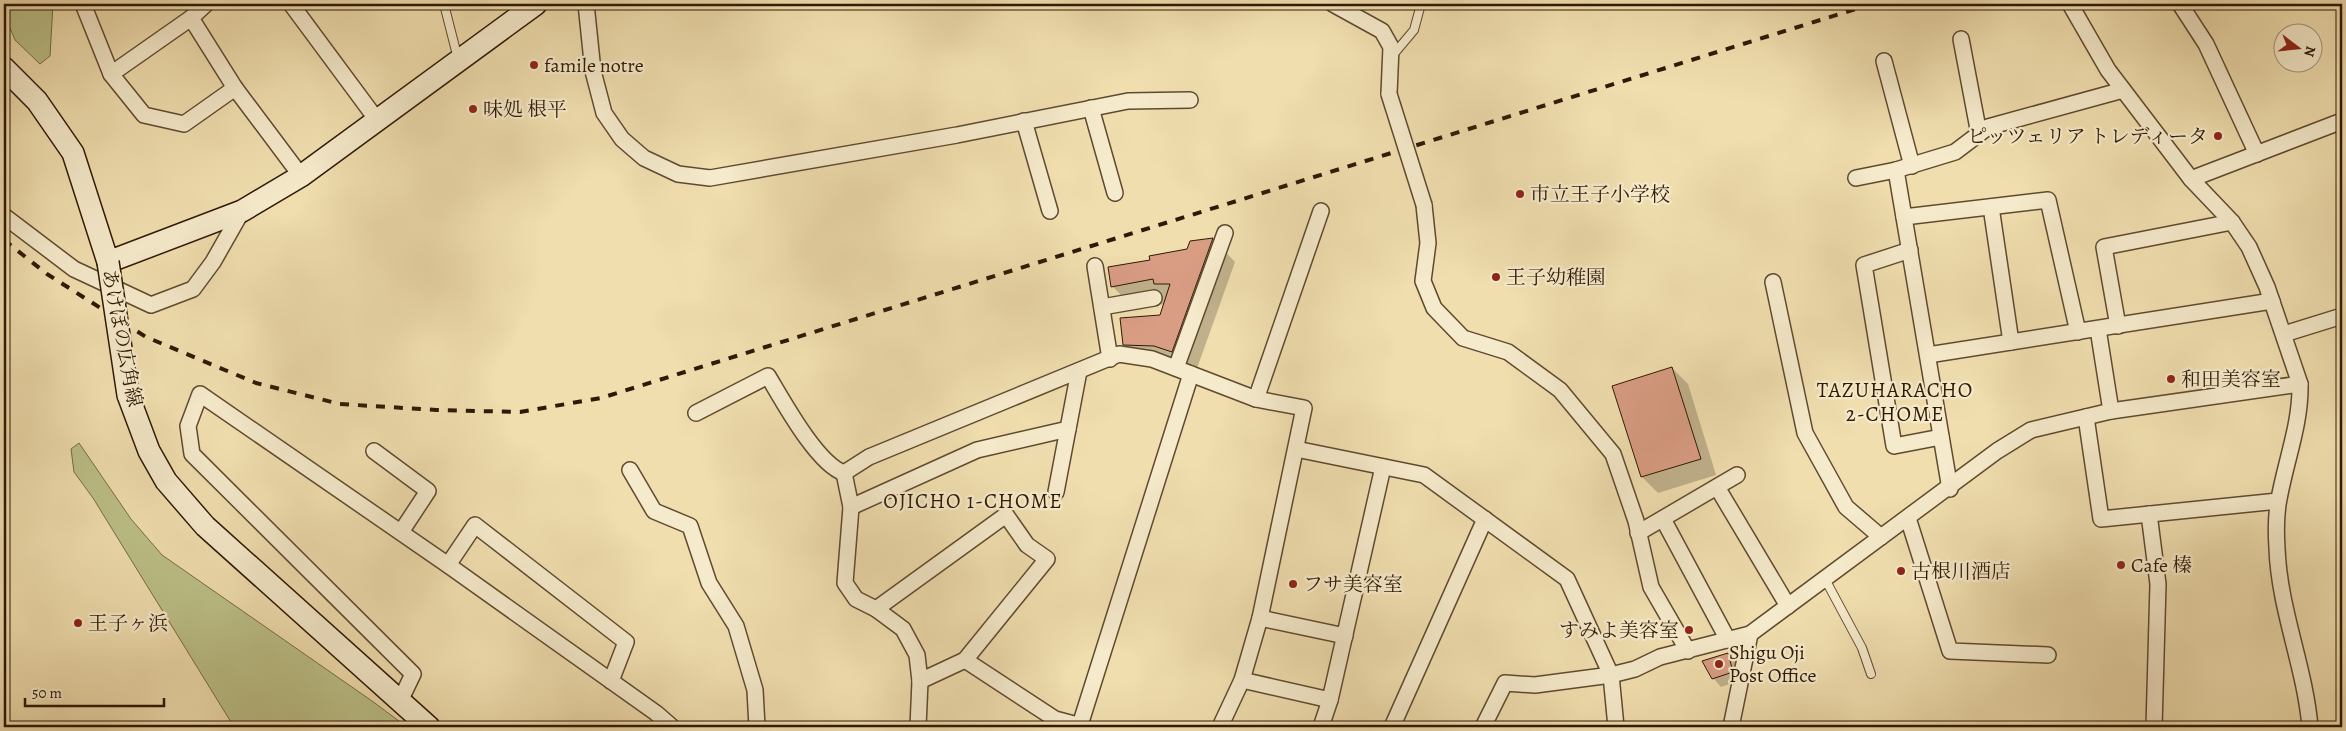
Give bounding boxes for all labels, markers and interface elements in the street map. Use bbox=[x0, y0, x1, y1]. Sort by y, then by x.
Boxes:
north arrow bbox=[2274, 22, 2324, 72]
text: N bbox=[2299, 44, 2321, 59]
place label: famile notre bbox=[544, 52, 644, 79]
marker: famile notre bbox=[528, 59, 540, 71]
place label: 味処 根平 bbox=[483, 96, 567, 123]
marker: 味処 根平 bbox=[467, 103, 479, 115]
place label: ピッツェリア トレディータ bbox=[1967, 123, 2208, 150]
marker: ピッツェリア トレディータ bbox=[2212, 130, 2224, 142]
place label: 市立王子小学校 bbox=[1530, 181, 1670, 208]
marker: 市立王子小学校 bbox=[1514, 188, 1526, 200]
place label: 王子幼稚園 bbox=[1506, 264, 1606, 291]
street label: あけぼの広角線 bbox=[95, 267, 149, 409]
marker: 王子幼稚園 bbox=[1490, 271, 1502, 283]
place label: 和田美容室 bbox=[2181, 366, 2281, 393]
marker: 和田美容室 bbox=[2165, 373, 2177, 385]
district label: TAZUHARACHO 2-CHOME bbox=[1817, 376, 1973, 428]
district label: OJICHO 1-CHOME bbox=[883, 487, 1063, 515]
place label: Cafe 榛 bbox=[2131, 552, 2192, 579]
place label: 古根川酒店 bbox=[1911, 558, 2011, 585]
marker: Cafe 榛 bbox=[2115, 559, 2127, 571]
marker: 古根川酒店 bbox=[1895, 565, 1907, 577]
place label: フサ美容室 bbox=[1303, 571, 1403, 598]
marker: フサ美容室 bbox=[1287, 578, 1299, 590]
place label: 王子ヶ浜 bbox=[88, 610, 168, 637]
marker: 王子ヶ浜 bbox=[72, 617, 84, 629]
place label: すみよ美容室 bbox=[1559, 617, 1679, 644]
marker: すみよ美容室 bbox=[1683, 624, 1695, 636]
place label: Shigu Oji Post Office bbox=[1729, 639, 1816, 689]
marker: Shigu Oji Post Office bbox=[1713, 658, 1725, 670]
scale bar bbox=[25, 676, 164, 708]
text: 50 m bbox=[32, 683, 62, 703]

